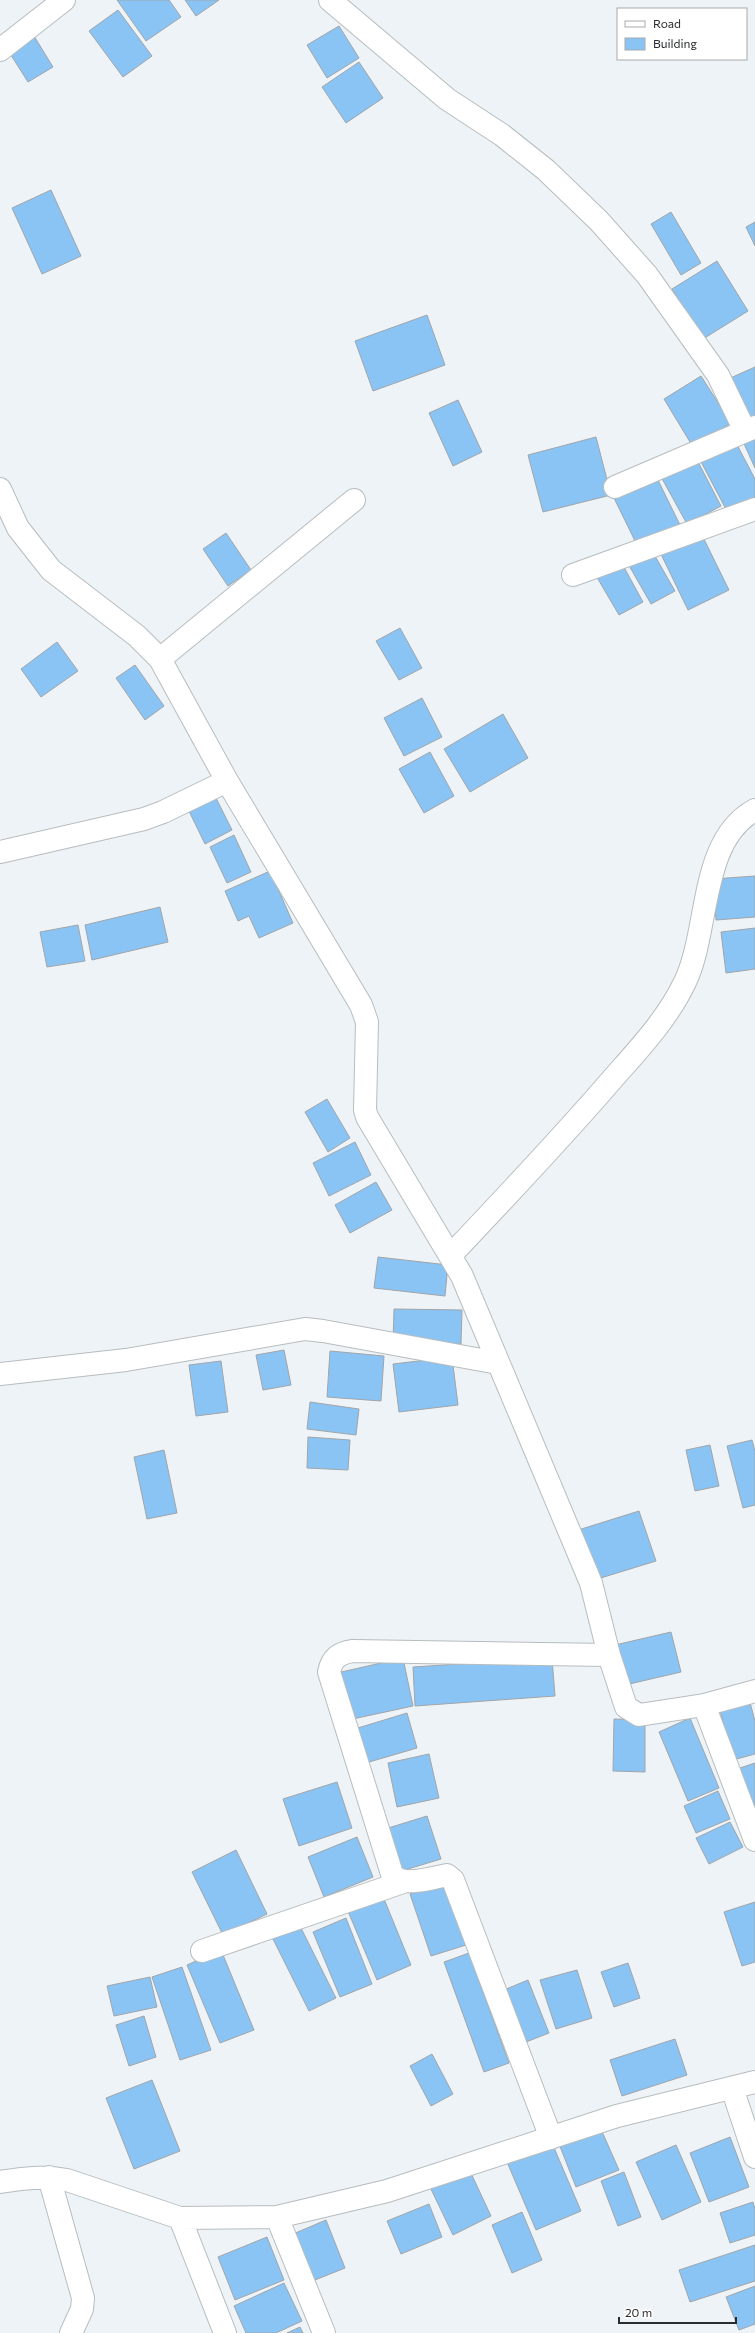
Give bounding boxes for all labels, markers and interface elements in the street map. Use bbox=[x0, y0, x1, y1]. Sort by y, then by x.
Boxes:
legend bbox=[617, 8, 747, 60]
text: Road bbox=[653, 16, 681, 30]
text: Building bbox=[653, 36, 697, 50]
scale bar bbox=[619, 2299, 736, 2325]
text: 20 m bbox=[625, 2305, 652, 2319]

